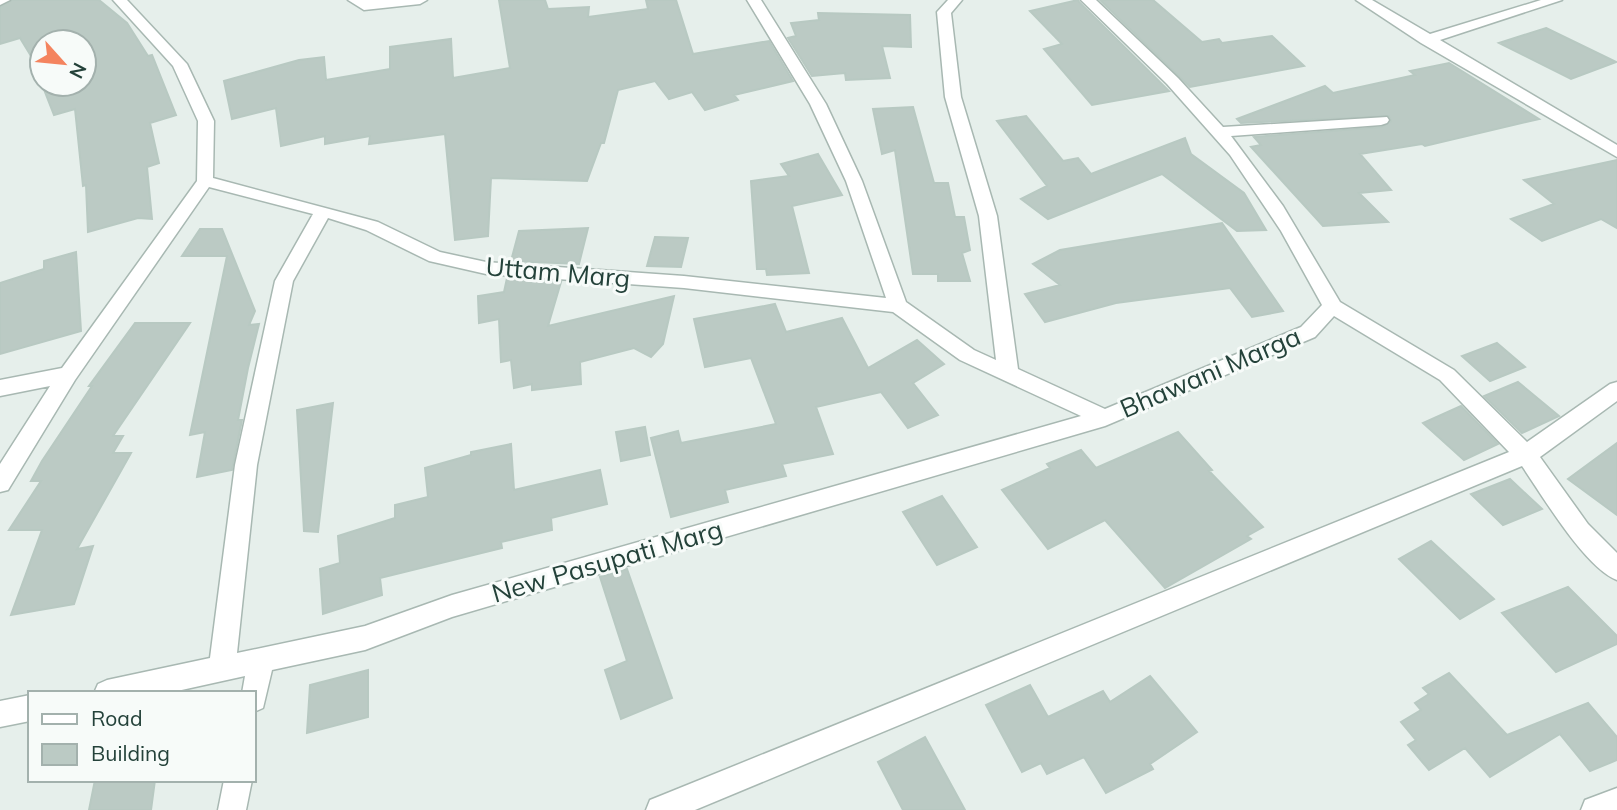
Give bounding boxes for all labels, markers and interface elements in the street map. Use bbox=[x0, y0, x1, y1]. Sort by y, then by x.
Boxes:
north arrow bbox=[28, 28, 98, 98]
text: N bbox=[64, 59, 92, 83]
street label: Uttam Marg bbox=[484, 249, 632, 295]
street label: Bhawani Marga bbox=[1115, 319, 1305, 425]
street label: New Pasupati Marg bbox=[488, 512, 726, 610]
legend bbox=[28, 691, 256, 782]
text: Road bbox=[91, 705, 142, 731]
text: Building bbox=[91, 740, 170, 766]

